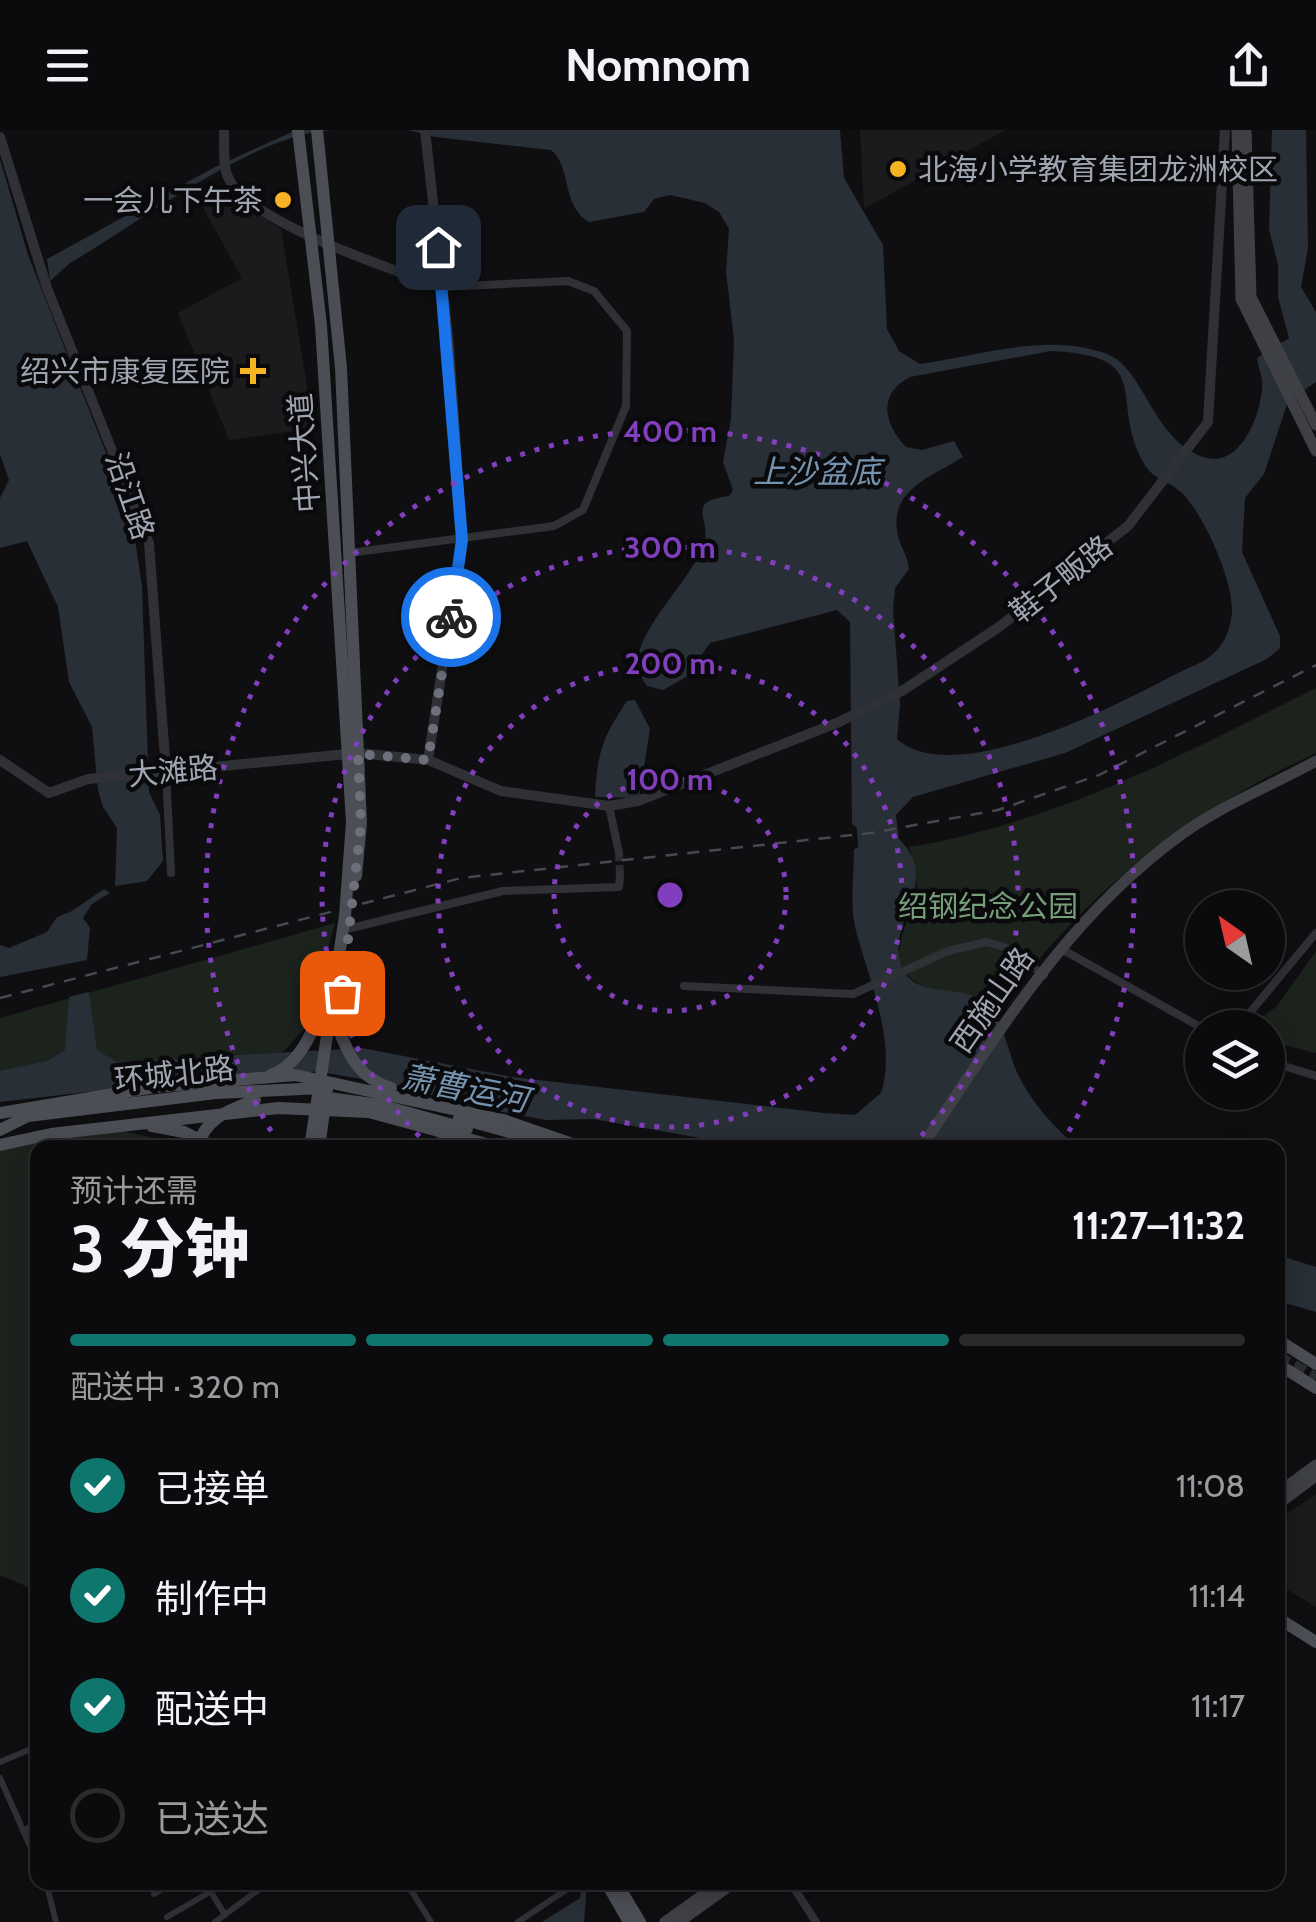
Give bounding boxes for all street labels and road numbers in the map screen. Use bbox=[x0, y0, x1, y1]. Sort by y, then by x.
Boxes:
street label: 中兴大道 bbox=[281, 392, 327, 514]
street label: 沿江路 bbox=[98, 447, 162, 545]
street label: 鞋子畈路 bbox=[1002, 527, 1120, 631]
street label: 大滩路 bbox=[127, 749, 219, 793]
street label: 西施山路 bbox=[942, 940, 1042, 1060]
street label: 环城北路 bbox=[112, 1049, 236, 1099]

